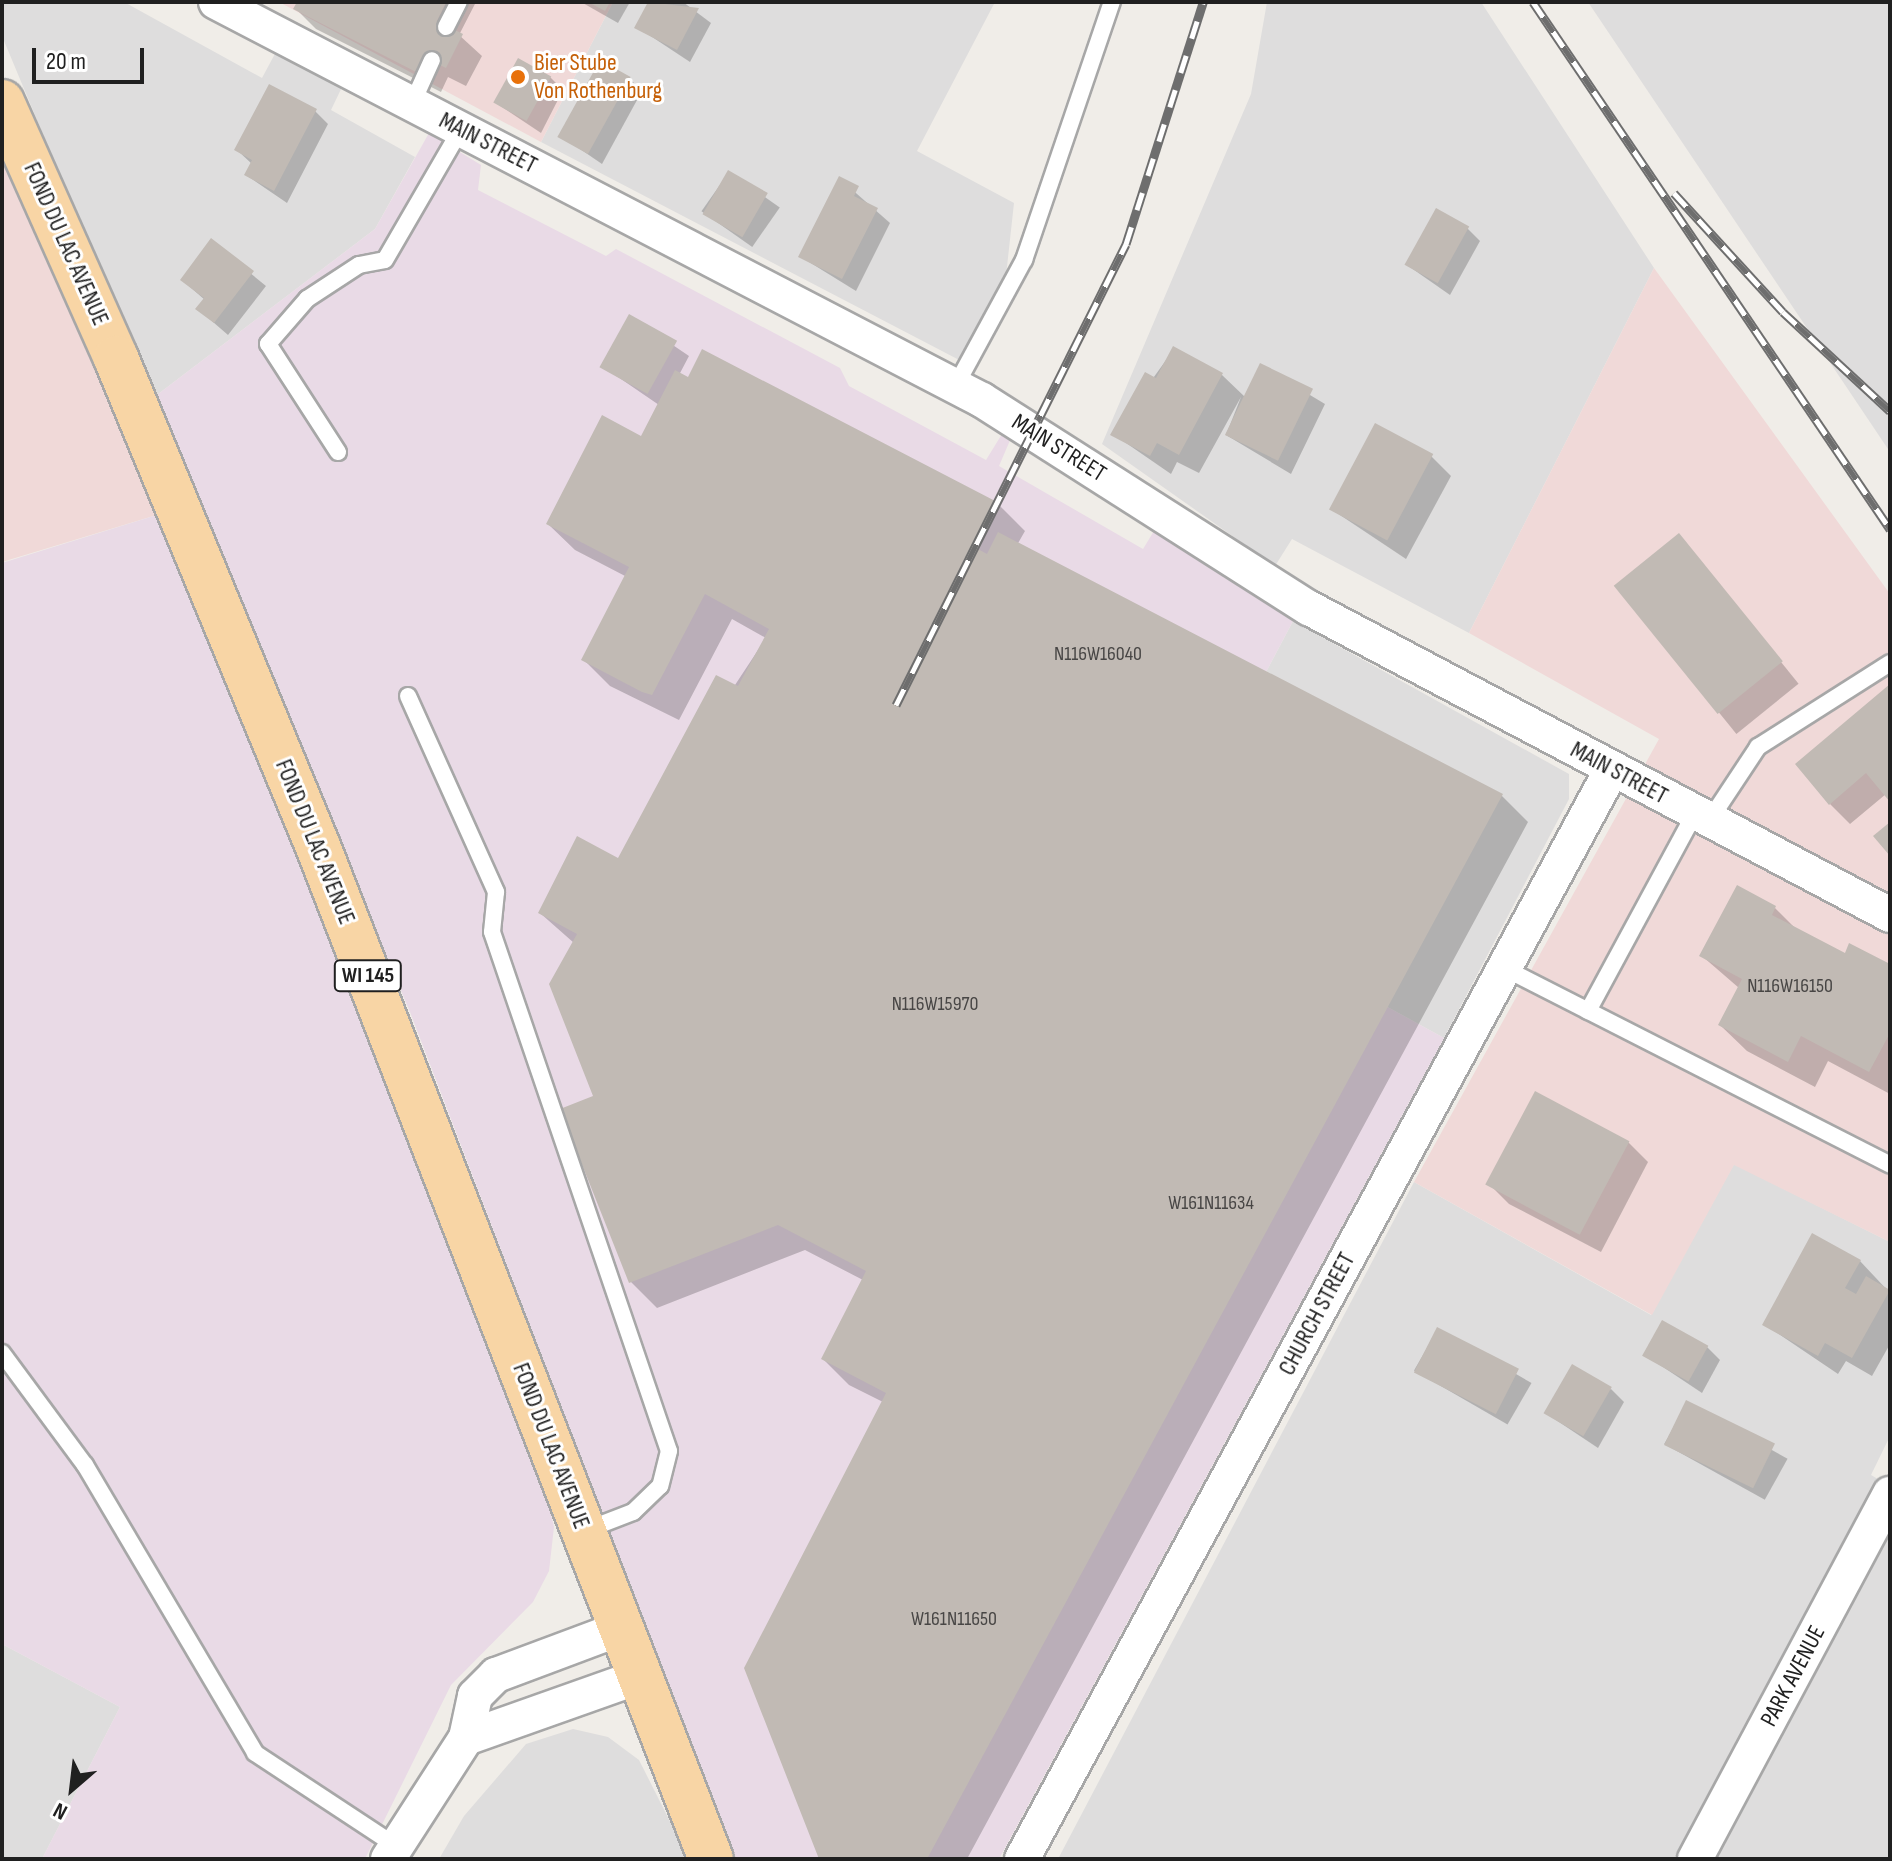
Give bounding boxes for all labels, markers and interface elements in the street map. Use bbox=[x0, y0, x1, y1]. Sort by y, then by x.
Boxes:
scale bar bbox=[36, 32, 148, 82]
text: 20 m bbox=[46, 47, 86, 76]
place label: Bier Stube Von Rothenburg bbox=[534, 49, 662, 105]
marker: Bier Stube Von Rothenburg bbox=[509, 68, 527, 86]
street label: MAIN STREET bbox=[434, 106, 542, 180]
street label: FOND DU LAC AVENUE bbox=[17, 158, 115, 330]
street label: MAIN STREET bbox=[1006, 408, 1112, 488]
house number: N116W16040 bbox=[1054, 642, 1142, 666]
street label: MAIN STREET bbox=[1565, 735, 1673, 811]
street label: FOND DU LAC AVENUE bbox=[269, 755, 361, 929]
road number: WI 145 bbox=[332, 958, 404, 994]
house number: N116W16150 bbox=[1747, 974, 1833, 998]
house number: N116W15970 bbox=[892, 992, 978, 1016]
house number: W161N11634 bbox=[1168, 1191, 1254, 1215]
street label: CHURCH STREET bbox=[1273, 1248, 1361, 1380]
street label: FOND DU LAC AVENUE bbox=[506, 1359, 596, 1533]
house number: W161N11650 bbox=[911, 1607, 997, 1631]
street label: PARK AVENUE bbox=[1754, 1621, 1832, 1731]
north arrow bbox=[32, 1749, 112, 1829]
text: N bbox=[49, 1796, 72, 1825]

